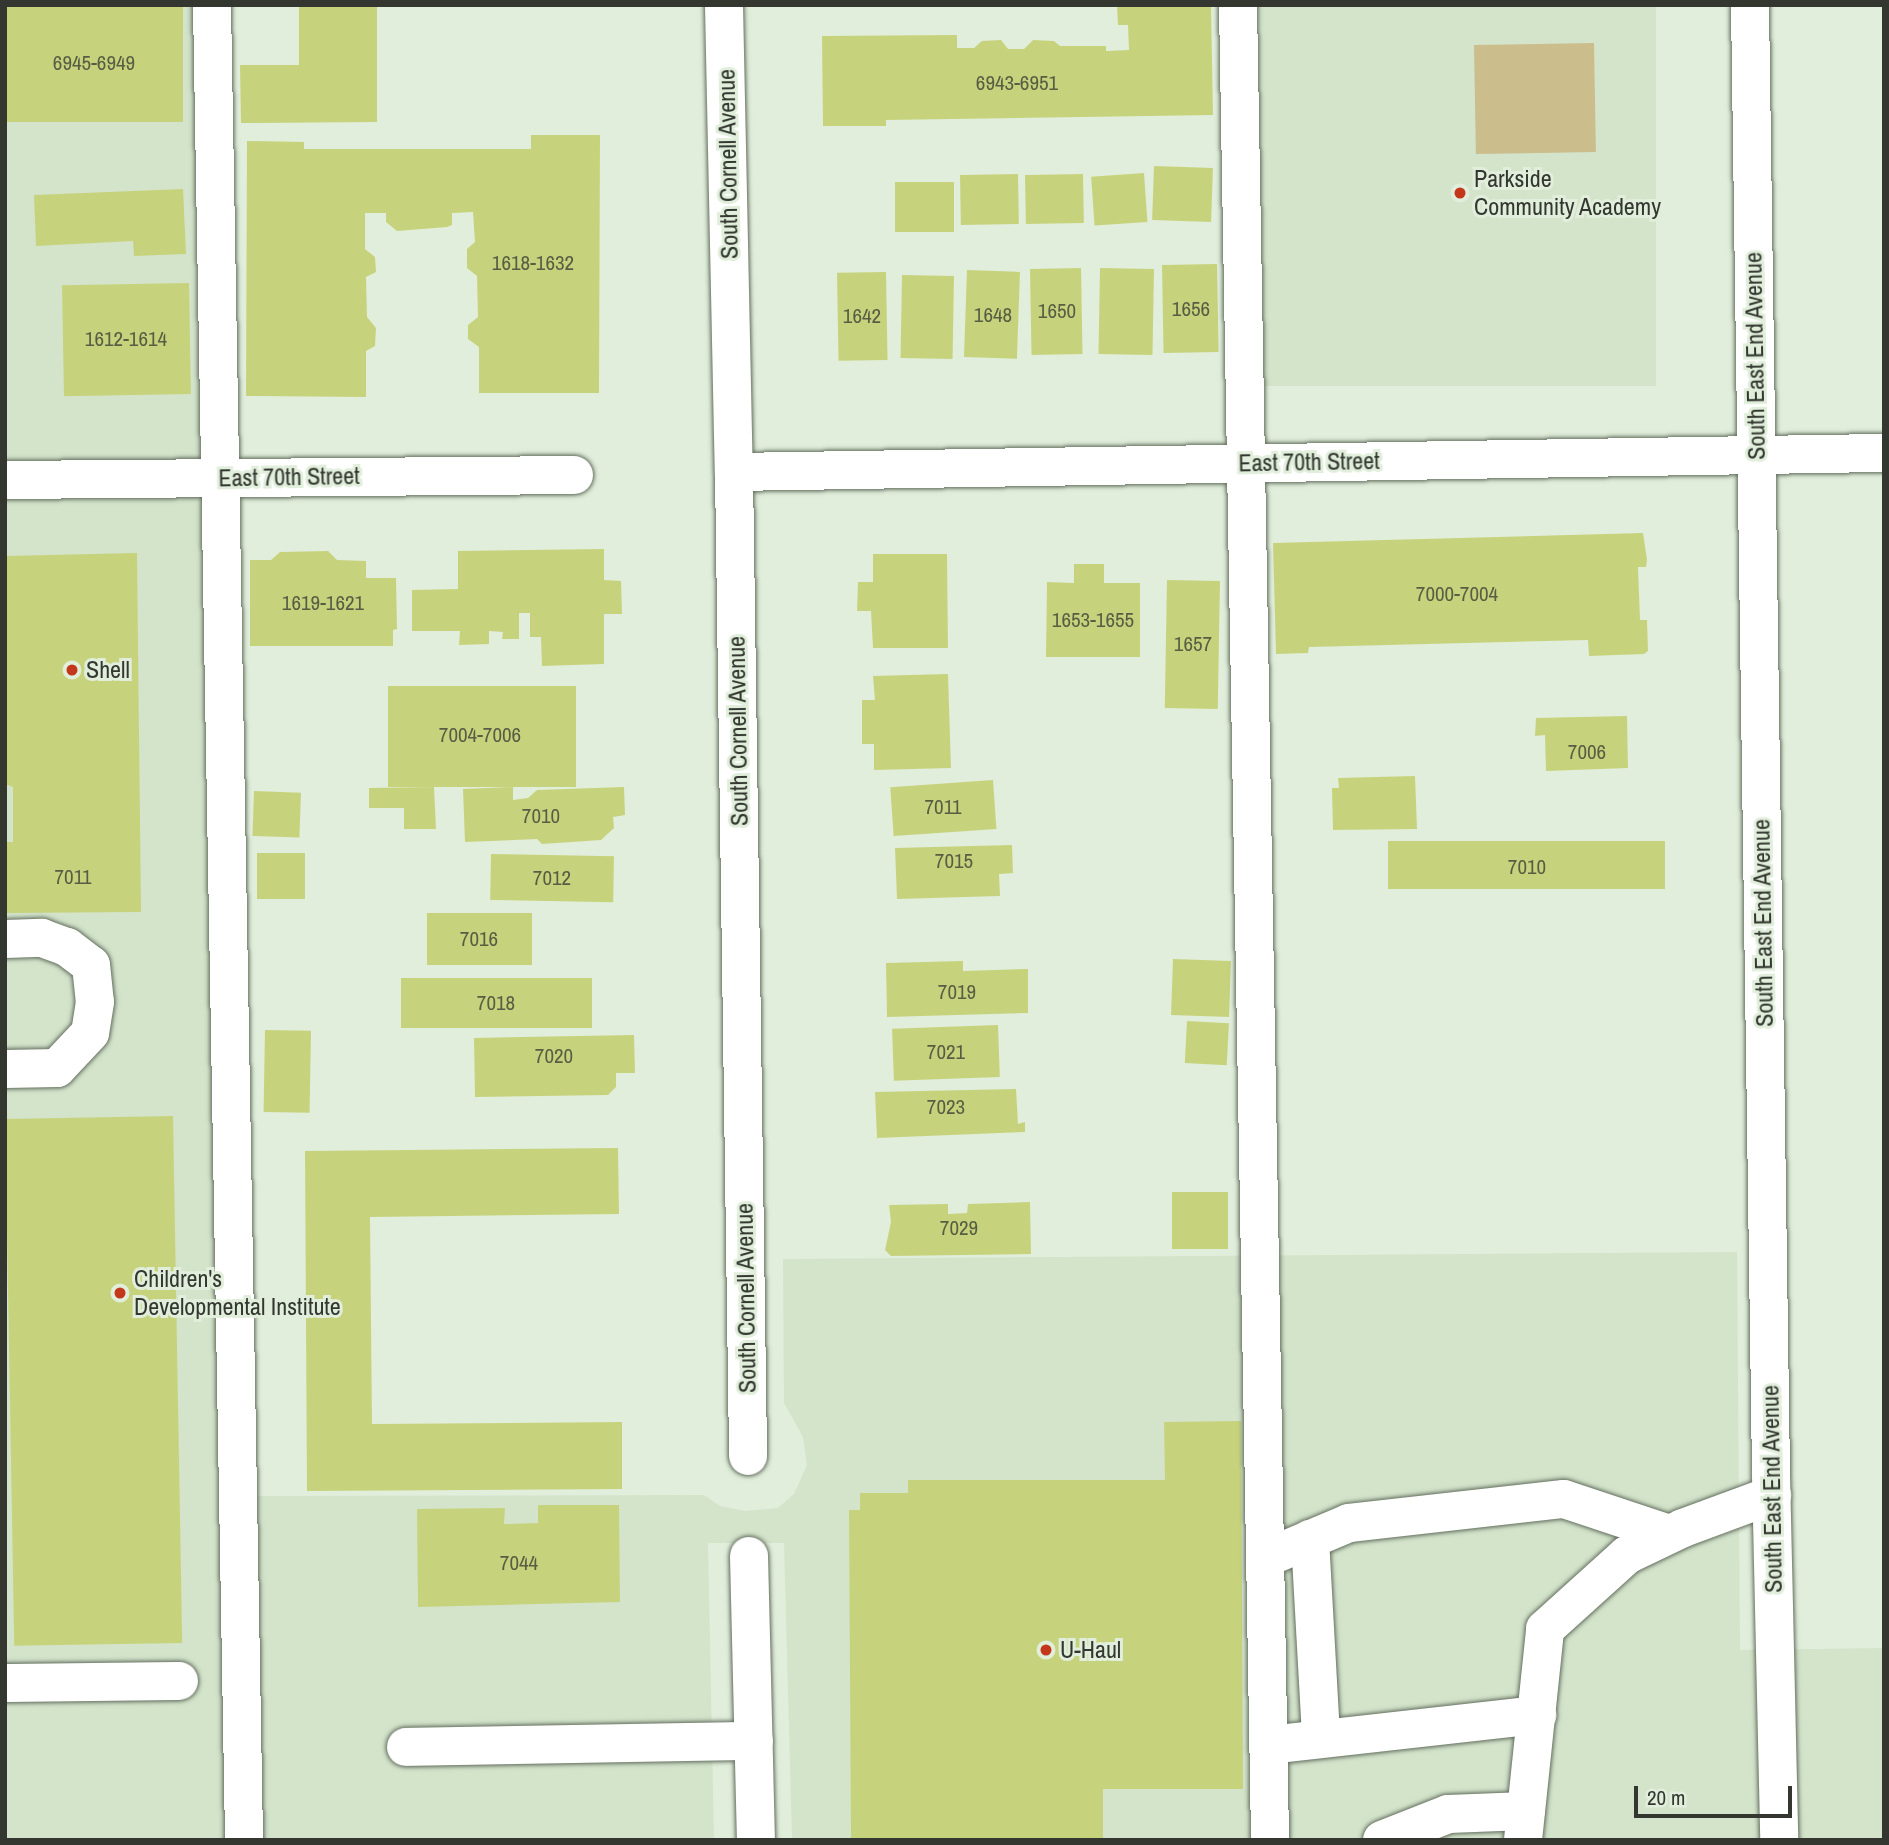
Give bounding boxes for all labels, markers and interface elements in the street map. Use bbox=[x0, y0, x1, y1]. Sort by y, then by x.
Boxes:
house number: 6945-6949 bbox=[53, 50, 135, 76]
street label: South Cornell Avenue bbox=[712, 68, 744, 260]
house number: 6943-6951 bbox=[976, 70, 1058, 96]
place label: Parkside Community Academy bbox=[1474, 165, 1662, 221]
marker: Parkside Community Academy bbox=[1452, 185, 1468, 201]
house number: 1618-1632 bbox=[492, 250, 574, 276]
street label: South East End Avenue bbox=[1739, 251, 1771, 461]
house number: 1656 bbox=[1172, 296, 1210, 322]
house number: 1650 bbox=[1038, 298, 1076, 324]
house number: 1648 bbox=[974, 302, 1012, 328]
house number: 1642 bbox=[843, 303, 881, 329]
house number: 1612-1614 bbox=[85, 326, 167, 352]
street label: East 70th Street bbox=[1238, 446, 1380, 478]
street label: East 70th Street bbox=[218, 461, 360, 493]
house number: 7000-7004 bbox=[1416, 581, 1498, 607]
house number: 1619-1621 bbox=[282, 590, 364, 616]
house number: 1653-1655 bbox=[1052, 607, 1134, 633]
house number: 1657 bbox=[1174, 631, 1212, 657]
street label: South Cornell Avenue bbox=[722, 635, 754, 827]
place label: Shell bbox=[86, 656, 130, 684]
marker: Shell bbox=[64, 662, 80, 678]
house number: 7004-7006 bbox=[439, 722, 521, 748]
house number: 7006 bbox=[1568, 739, 1606, 765]
house number: 7011 bbox=[924, 794, 962, 820]
house number: 7010 bbox=[522, 803, 560, 829]
street label: South East End Avenue bbox=[1747, 818, 1779, 1028]
house number: 7015 bbox=[935, 848, 973, 874]
house number: 7010 bbox=[1508, 854, 1546, 880]
house number: 7011 bbox=[54, 864, 92, 890]
house number: 7012 bbox=[533, 865, 571, 891]
house number: 7016 bbox=[460, 926, 498, 952]
house number: 7019 bbox=[938, 979, 976, 1005]
house number: 7018 bbox=[477, 990, 515, 1016]
house number: 7021 bbox=[927, 1039, 965, 1065]
house number: 7020 bbox=[535, 1043, 573, 1069]
house number: 7023 bbox=[927, 1094, 965, 1120]
street label: South Cornell Avenue bbox=[730, 1202, 762, 1394]
house number: 7029 bbox=[940, 1215, 978, 1241]
place label: Children's Developmental Institute bbox=[134, 1265, 341, 1321]
marker: Children's Developmental Institute bbox=[112, 1285, 128, 1301]
street label: South East End Avenue bbox=[1756, 1384, 1788, 1594]
house number: 7044 bbox=[500, 1550, 538, 1576]
place label: U-Haul bbox=[1060, 1636, 1121, 1664]
marker: U-Haul bbox=[1038, 1642, 1054, 1658]
scale bar bbox=[1637, 1772, 1794, 1816]
text: 20 m bbox=[1647, 1783, 1685, 1812]

